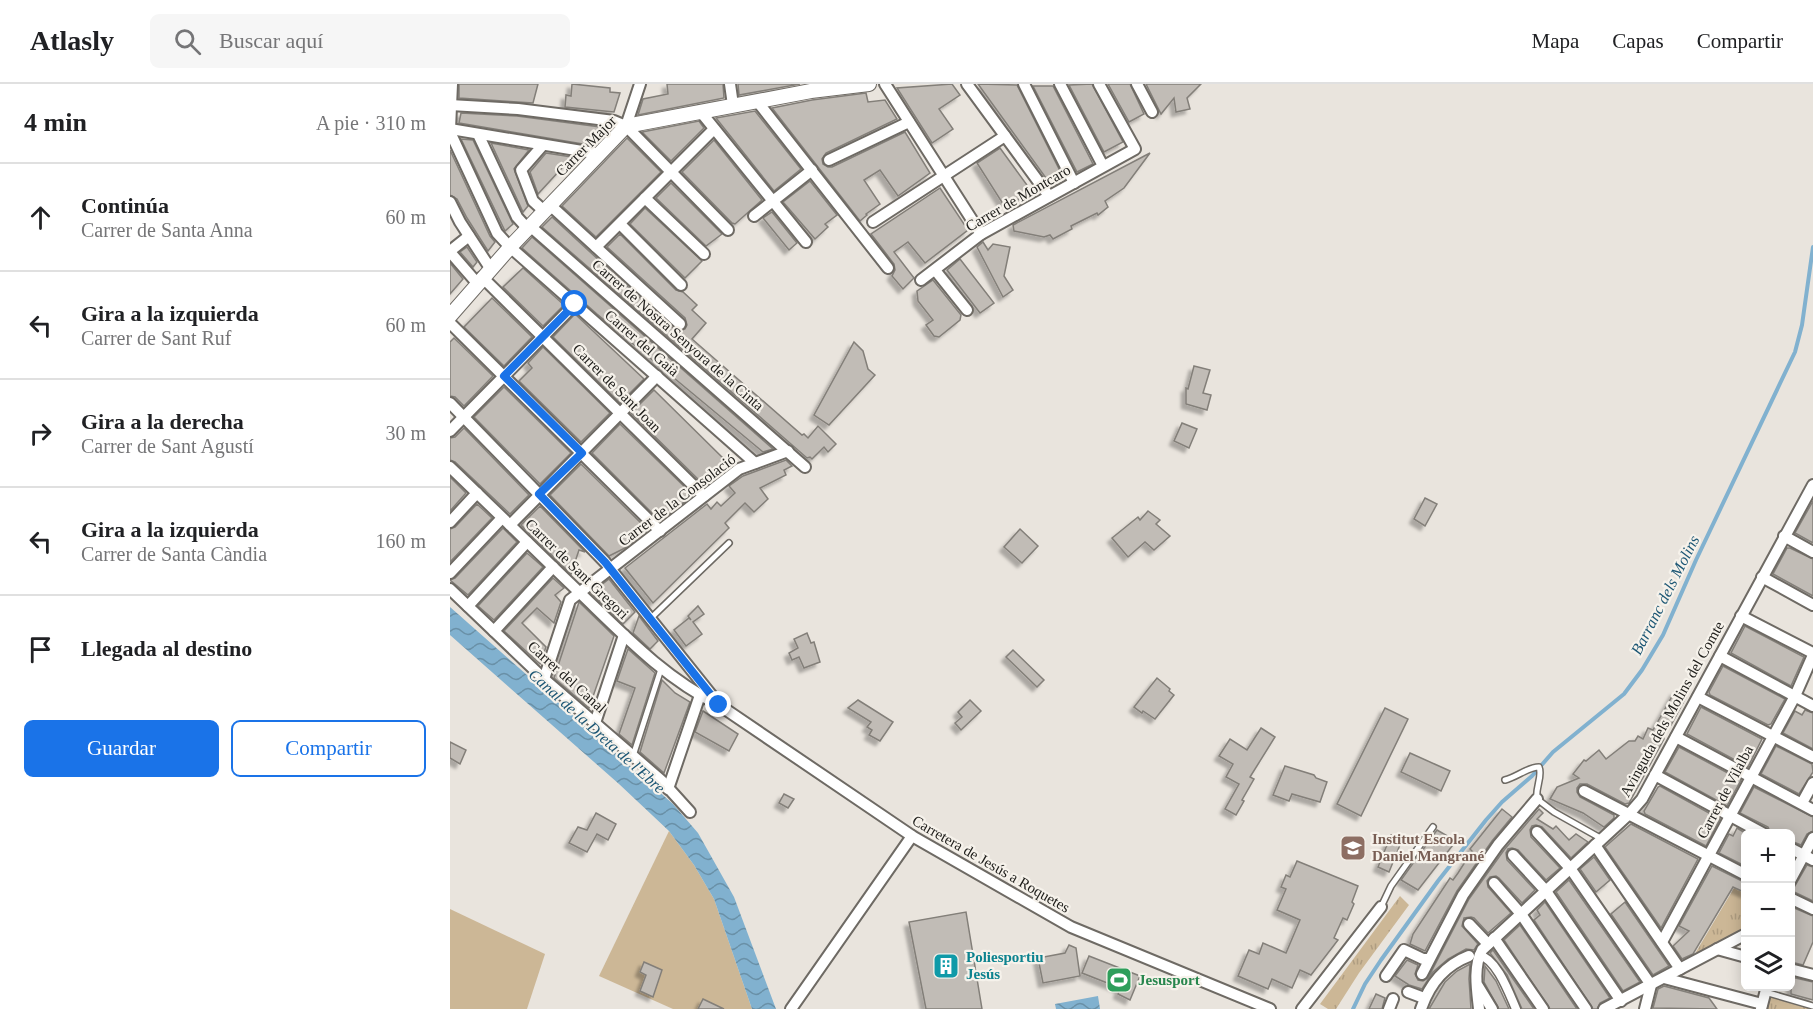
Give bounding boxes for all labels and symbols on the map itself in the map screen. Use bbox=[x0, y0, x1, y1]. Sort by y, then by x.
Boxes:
street label: Carrer Major bbox=[553, 113, 619, 179]
street label: Carrer de Montcaro bbox=[963, 162, 1073, 234]
street label: Carrer de Nostra Senyora de la Cinta bbox=[589, 256, 767, 414]
route start bbox=[561, 290, 587, 316]
street label: Carrer del Gaià bbox=[602, 307, 682, 380]
street label: Carrer de Sant Joan bbox=[570, 341, 665, 436]
street label: Carrer de la Consolació bbox=[615, 451, 739, 549]
street label: Carrer de Sant Gregori bbox=[522, 516, 632, 622]
water label: Barranc dels Molins bbox=[1628, 533, 1702, 657]
street label: Avinguda dels Molins del Comte bbox=[1617, 618, 1727, 799]
street label: Carrer del Canal bbox=[525, 638, 609, 716]
water label: Canal de la Dreta de l'Ebre bbox=[526, 666, 668, 796]
route end bbox=[705, 691, 731, 717]
street label: Carrer de Vilalba bbox=[1694, 743, 1756, 841]
street label: Carretera de Jesús a Roquetes bbox=[909, 812, 1073, 916]
place label: Institut Escola Daniel Mangrané bbox=[1372, 831, 1484, 864]
school or university icon: Institut Escola Daniel Mangrané bbox=[1338, 833, 1368, 863]
place label: Poliesportiu Jesús bbox=[966, 949, 1044, 982]
building icon: Poliesportiu Jesús bbox=[931, 951, 961, 981]
sports icon: Jesusport bbox=[1104, 965, 1134, 995]
place label: Jesusport bbox=[1138, 972, 1200, 988]

